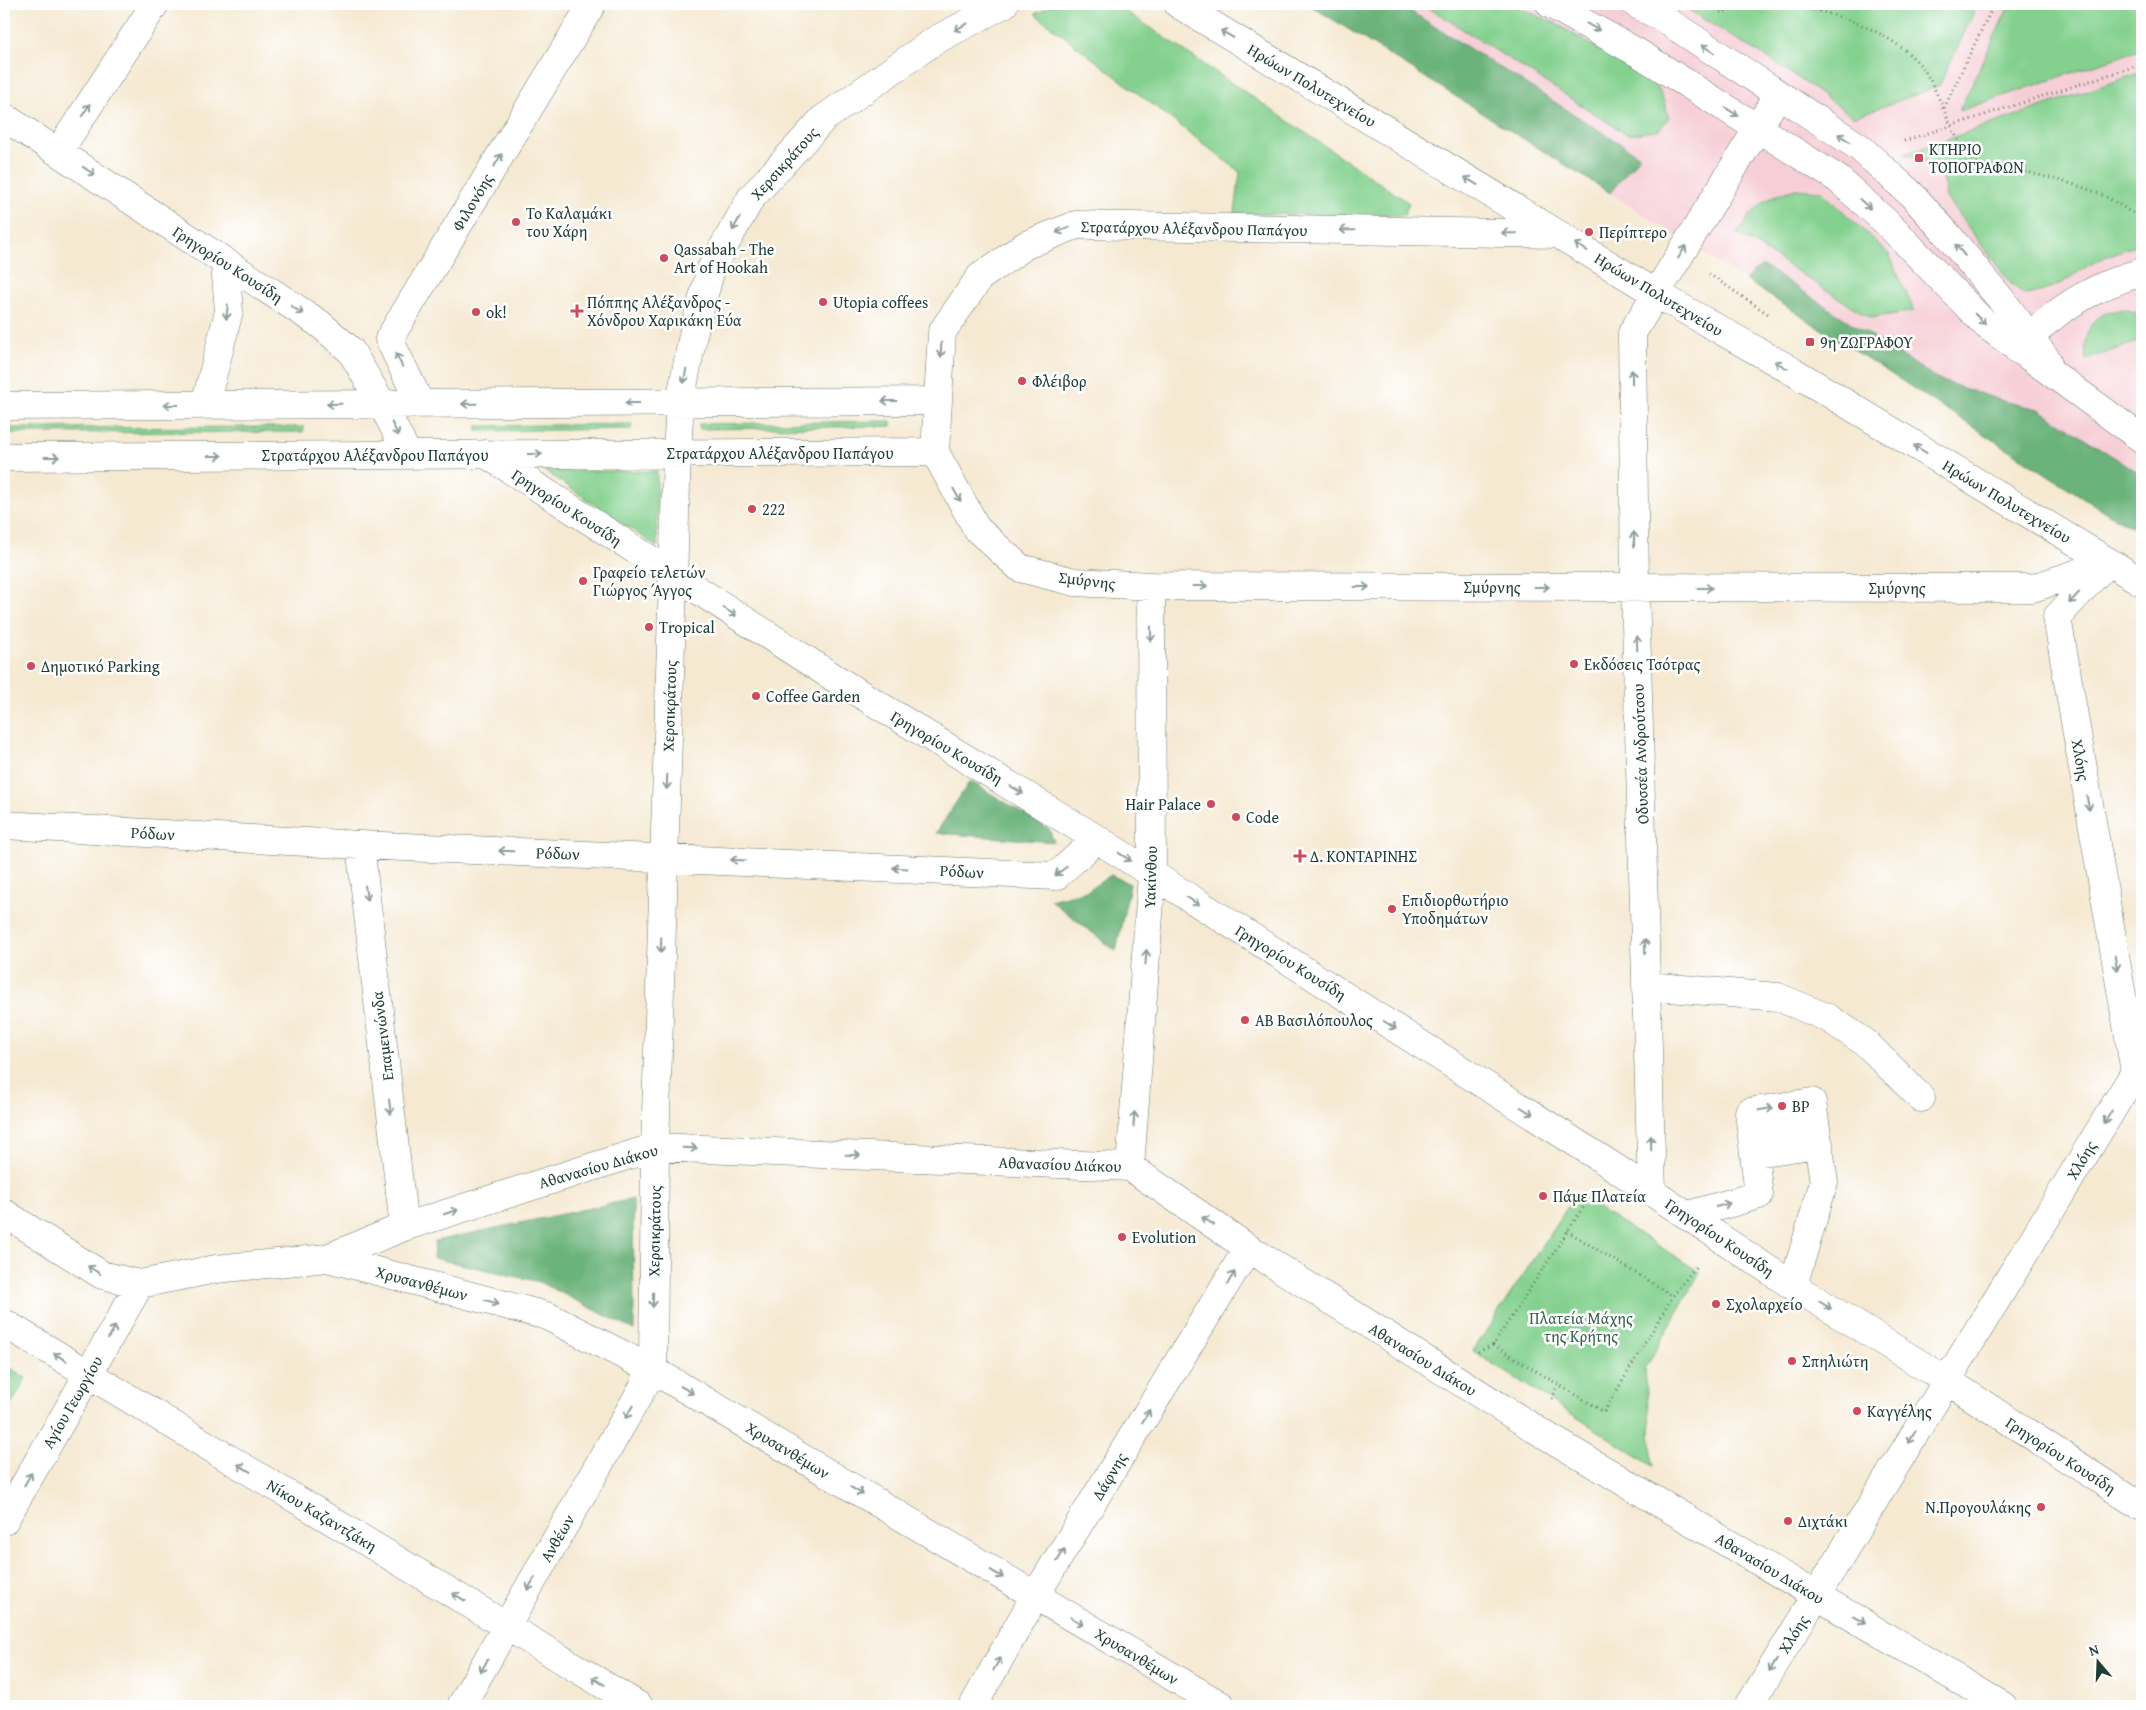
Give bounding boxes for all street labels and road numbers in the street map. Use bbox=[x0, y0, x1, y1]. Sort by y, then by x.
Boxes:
street label: Ηρώων Πολυτεχνείου bbox=[1243, 37, 1381, 133]
street label: Χερσικράτους bbox=[744, 121, 824, 205]
street label: Φιλονόης bbox=[445, 168, 499, 236]
street label: Στρατάρχου Αλέξανδρου Παπάγου bbox=[1080, 214, 1308, 242]
street label: Γρηγορίου Κουσίδη bbox=[168, 219, 288, 309]
street label: Ηρώων Πολυτεχνείου bbox=[1590, 246, 1728, 342]
street label: Στρατάρχου Αλέξανδρου Παπάγου bbox=[667, 441, 893, 465]
street label: Στρατάρχου Αλέξανδρου Παπάγου bbox=[262, 443, 488, 467]
street label: Ηρώων Πολυτεχνείου bbox=[1938, 453, 2076, 549]
street label: Γρηγορίου Κουσίδη bbox=[507, 462, 627, 552]
street label: Σμύρνης bbox=[1057, 565, 1117, 595]
street label: Σμύρνης bbox=[1463, 575, 1521, 599]
street label: Σμύρνης bbox=[1868, 576, 1926, 600]
street label: Χερσικράτους bbox=[655, 659, 683, 752]
street label: Οδυσσέα Ανδρούτσου bbox=[1626, 683, 1654, 825]
street label: Γρηγορίου Κουσίδη bbox=[886, 704, 1008, 790]
street label: Χλόης bbox=[2066, 737, 2097, 783]
street label: Ρόδων bbox=[130, 820, 176, 846]
street label: Ρόδων bbox=[535, 840, 581, 866]
street label: Υακίνθου bbox=[1137, 845, 1163, 910]
street label: Ρόδων bbox=[939, 858, 985, 884]
street label: Γρηγορίου Κουσίδη bbox=[1231, 918, 1351, 1006]
street label: Επαμεινώνδα bbox=[365, 990, 399, 1082]
street label: Χλόης bbox=[2060, 1136, 2102, 1184]
street label: Αθανασίου Διάκου bbox=[535, 1137, 661, 1195]
street label: Αθανασίου Διάκου bbox=[998, 1150, 1122, 1178]
street label: Χερσικράτους bbox=[641, 1185, 667, 1277]
street label: Γρηγορίου Κουσίδη bbox=[1661, 1192, 1779, 1282]
street label: Χρυσανθέμων bbox=[373, 1259, 471, 1307]
street label: Αθανασίου Διάκου bbox=[1364, 1316, 1482, 1402]
street label: Αγίου Γεωργίου bbox=[36, 1351, 108, 1453]
street label: Γρηγορίου Κουσίδη bbox=[2001, 1410, 2121, 1500]
street label: Χρυσανθέμων bbox=[741, 1415, 835, 1485]
street label: Δάφνης bbox=[1085, 1447, 1133, 1504]
street label: Νίκου Καζαντζάκη bbox=[262, 1473, 382, 1557]
street label: Ανθέων bbox=[534, 1510, 580, 1566]
street label: Αθανασίου Διάκου bbox=[1711, 1526, 1829, 1610]
street label: Χλόης bbox=[1772, 1610, 1814, 1658]
street label: Χρυσανθέμων bbox=[1090, 1621, 1184, 1691]

